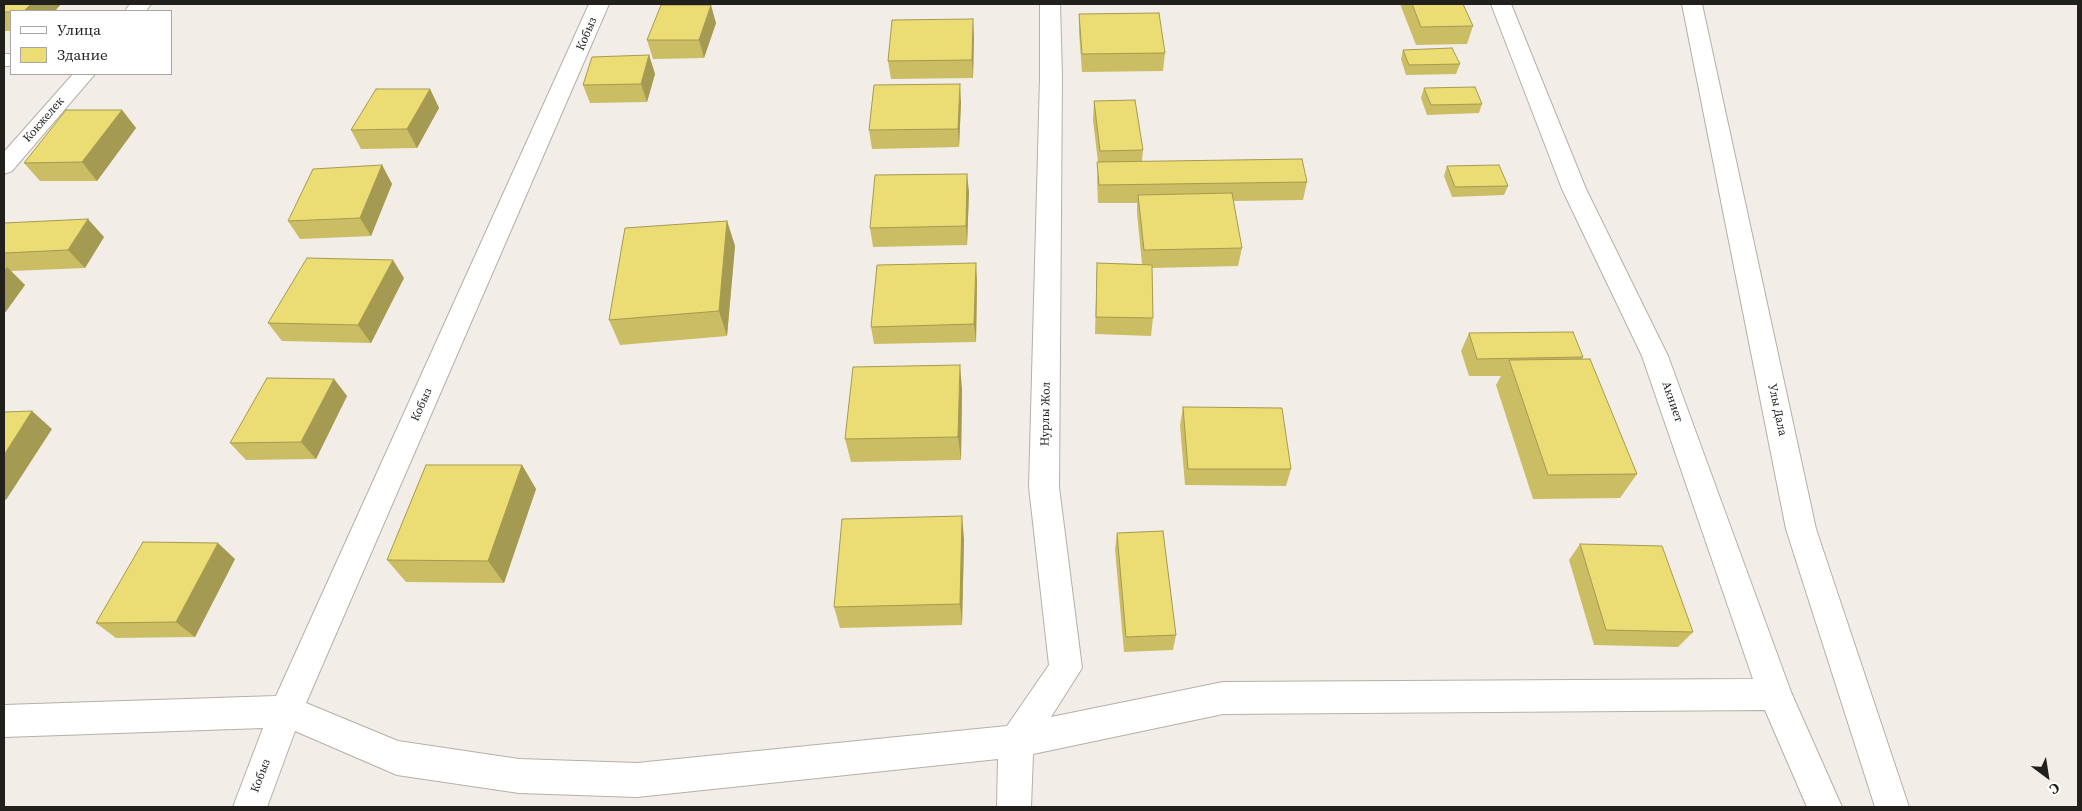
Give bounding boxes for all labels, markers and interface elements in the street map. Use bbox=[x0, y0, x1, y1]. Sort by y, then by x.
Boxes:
legend bbox=[10, 10, 172, 75]
street label: Кобыз bbox=[574, 15, 600, 53]
text: Улица bbox=[57, 19, 101, 40]
text: Здание bbox=[57, 44, 108, 65]
street label: Кокжелек bbox=[21, 95, 67, 145]
street label: Акниет bbox=[1658, 380, 1686, 424]
street label: Нурлы Жол bbox=[1038, 382, 1054, 446]
street label: Улы Дала bbox=[1764, 383, 1790, 437]
street label: Кобыз bbox=[408, 386, 436, 424]
north arrow bbox=[2022, 751, 2072, 801]
street label: Кобыз bbox=[248, 757, 274, 795]
text: С bbox=[2046, 778, 2064, 800]

